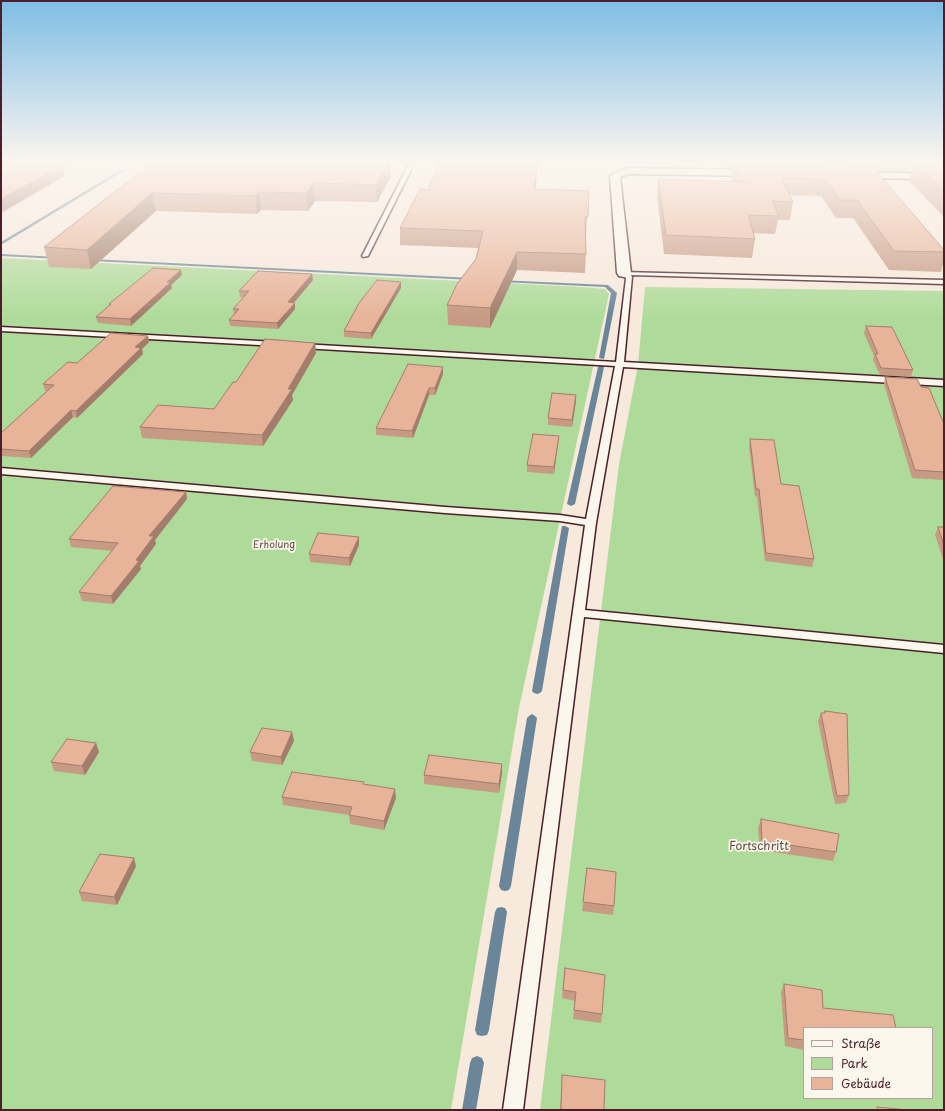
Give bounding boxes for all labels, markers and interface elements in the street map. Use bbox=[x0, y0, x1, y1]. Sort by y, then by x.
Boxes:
park label: Erholung bbox=[253, 539, 295, 551]
park label: Fortschritt bbox=[729, 840, 789, 854]
legend bbox=[803, 1027, 933, 1099]
text: Straße bbox=[841, 1034, 881, 1052]
text: Park bbox=[841, 1054, 868, 1072]
text: Gebäude bbox=[841, 1074, 891, 1092]

